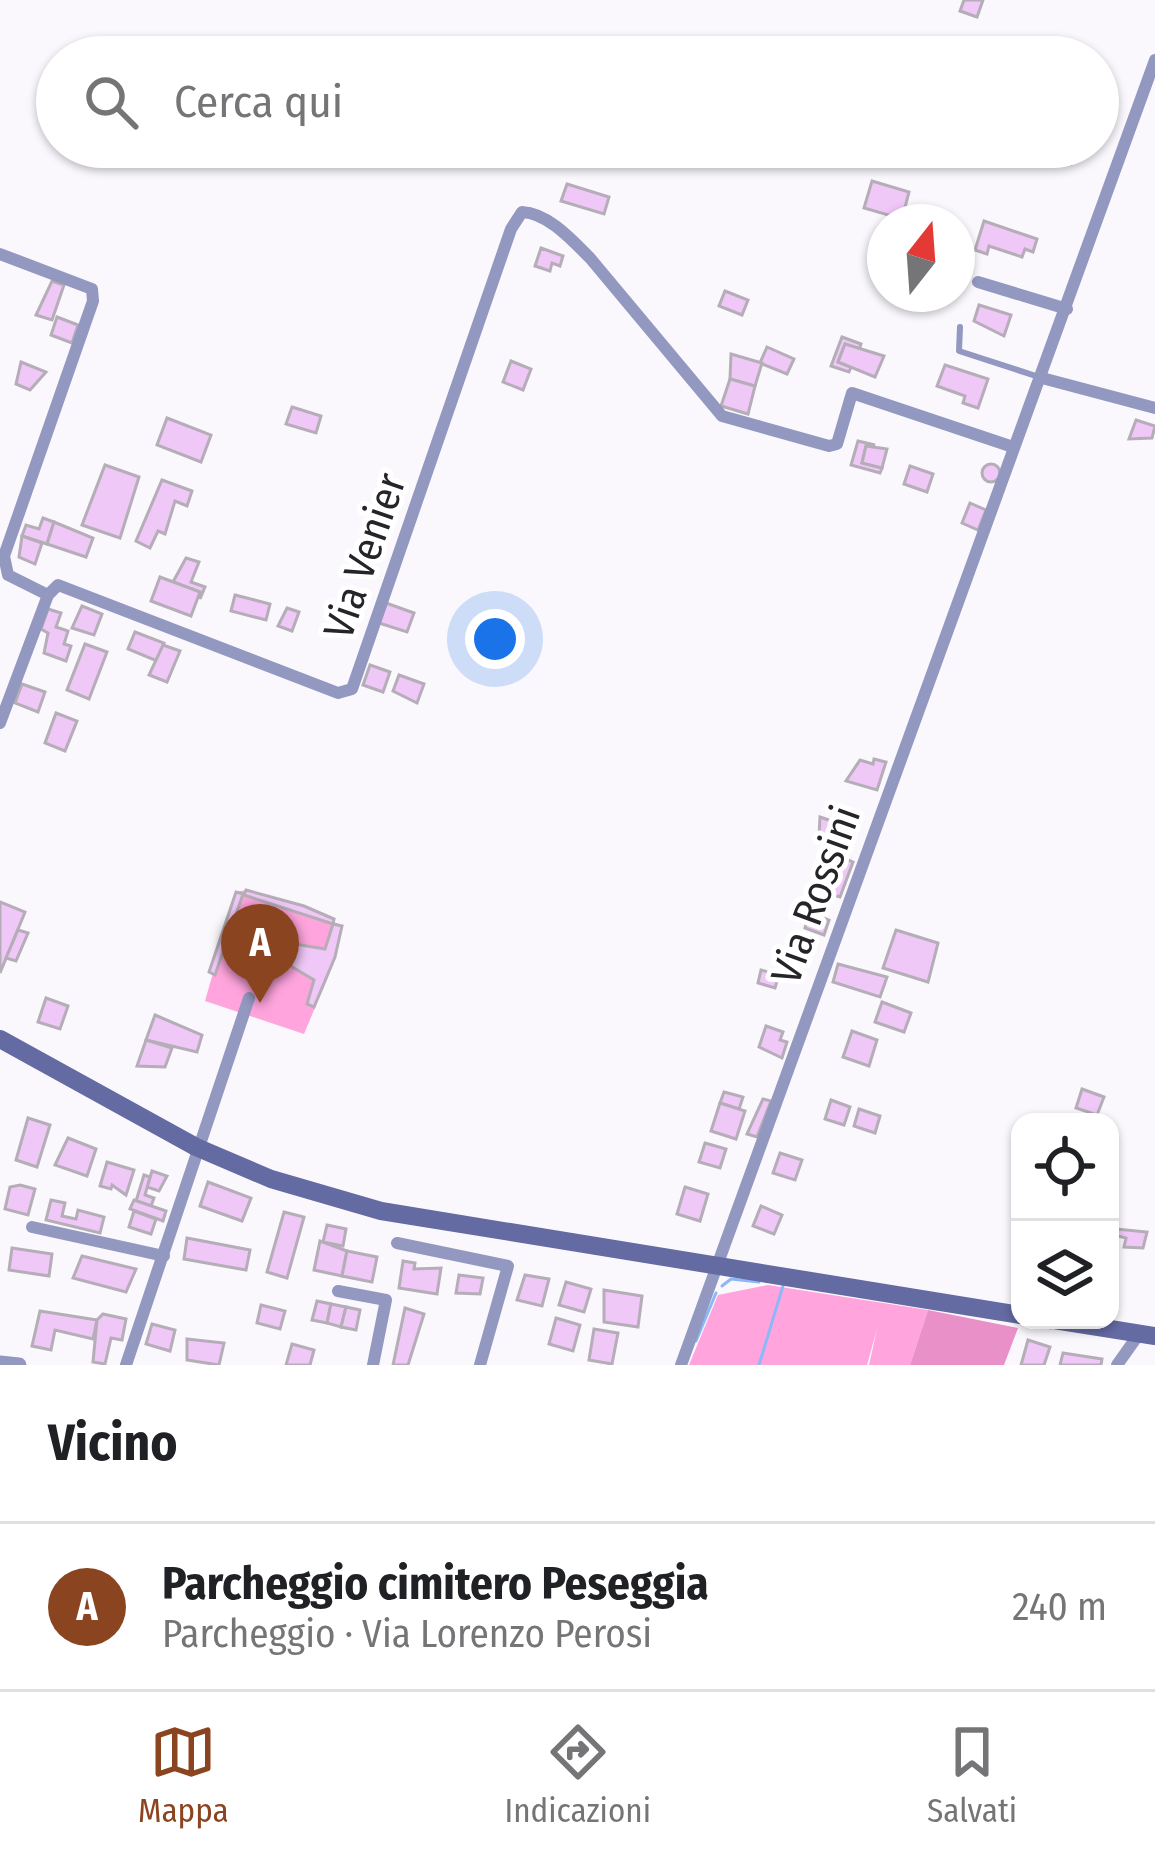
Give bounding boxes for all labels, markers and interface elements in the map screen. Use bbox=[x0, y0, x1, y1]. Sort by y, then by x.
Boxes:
search box bbox=[36, 36, 1119, 168]
icon: search bbox=[78, 69, 144, 135]
text: Cerca qui bbox=[174, 75, 343, 129]
north arrow bbox=[867, 204, 975, 312]
street label: Via Venier bbox=[313, 466, 417, 645]
your location bbox=[465, 609, 525, 669]
street label: Via Rossini bbox=[761, 799, 871, 991]
pin: A bbox=[221, 904, 299, 1003]
map controls bbox=[1011, 1113, 1119, 1329]
button: locate bbox=[1011, 1113, 1119, 1221]
button: layers bbox=[1011, 1221, 1119, 1329]
text: Vicino bbox=[48, 1412, 177, 1474]
text: Parcheggio cimitero Peseggia bbox=[162, 1557, 709, 1611]
text: A bbox=[76, 1584, 98, 1630]
text: 240 m bbox=[1012, 1584, 1107, 1630]
text: Parcheggio · Via Lorenzo Perosi bbox=[162, 1611, 652, 1657]
tab: Mappa bbox=[138, 1719, 229, 1831]
tab: Indicazioni bbox=[505, 1719, 651, 1831]
tab: Salvati bbox=[927, 1719, 1017, 1831]

